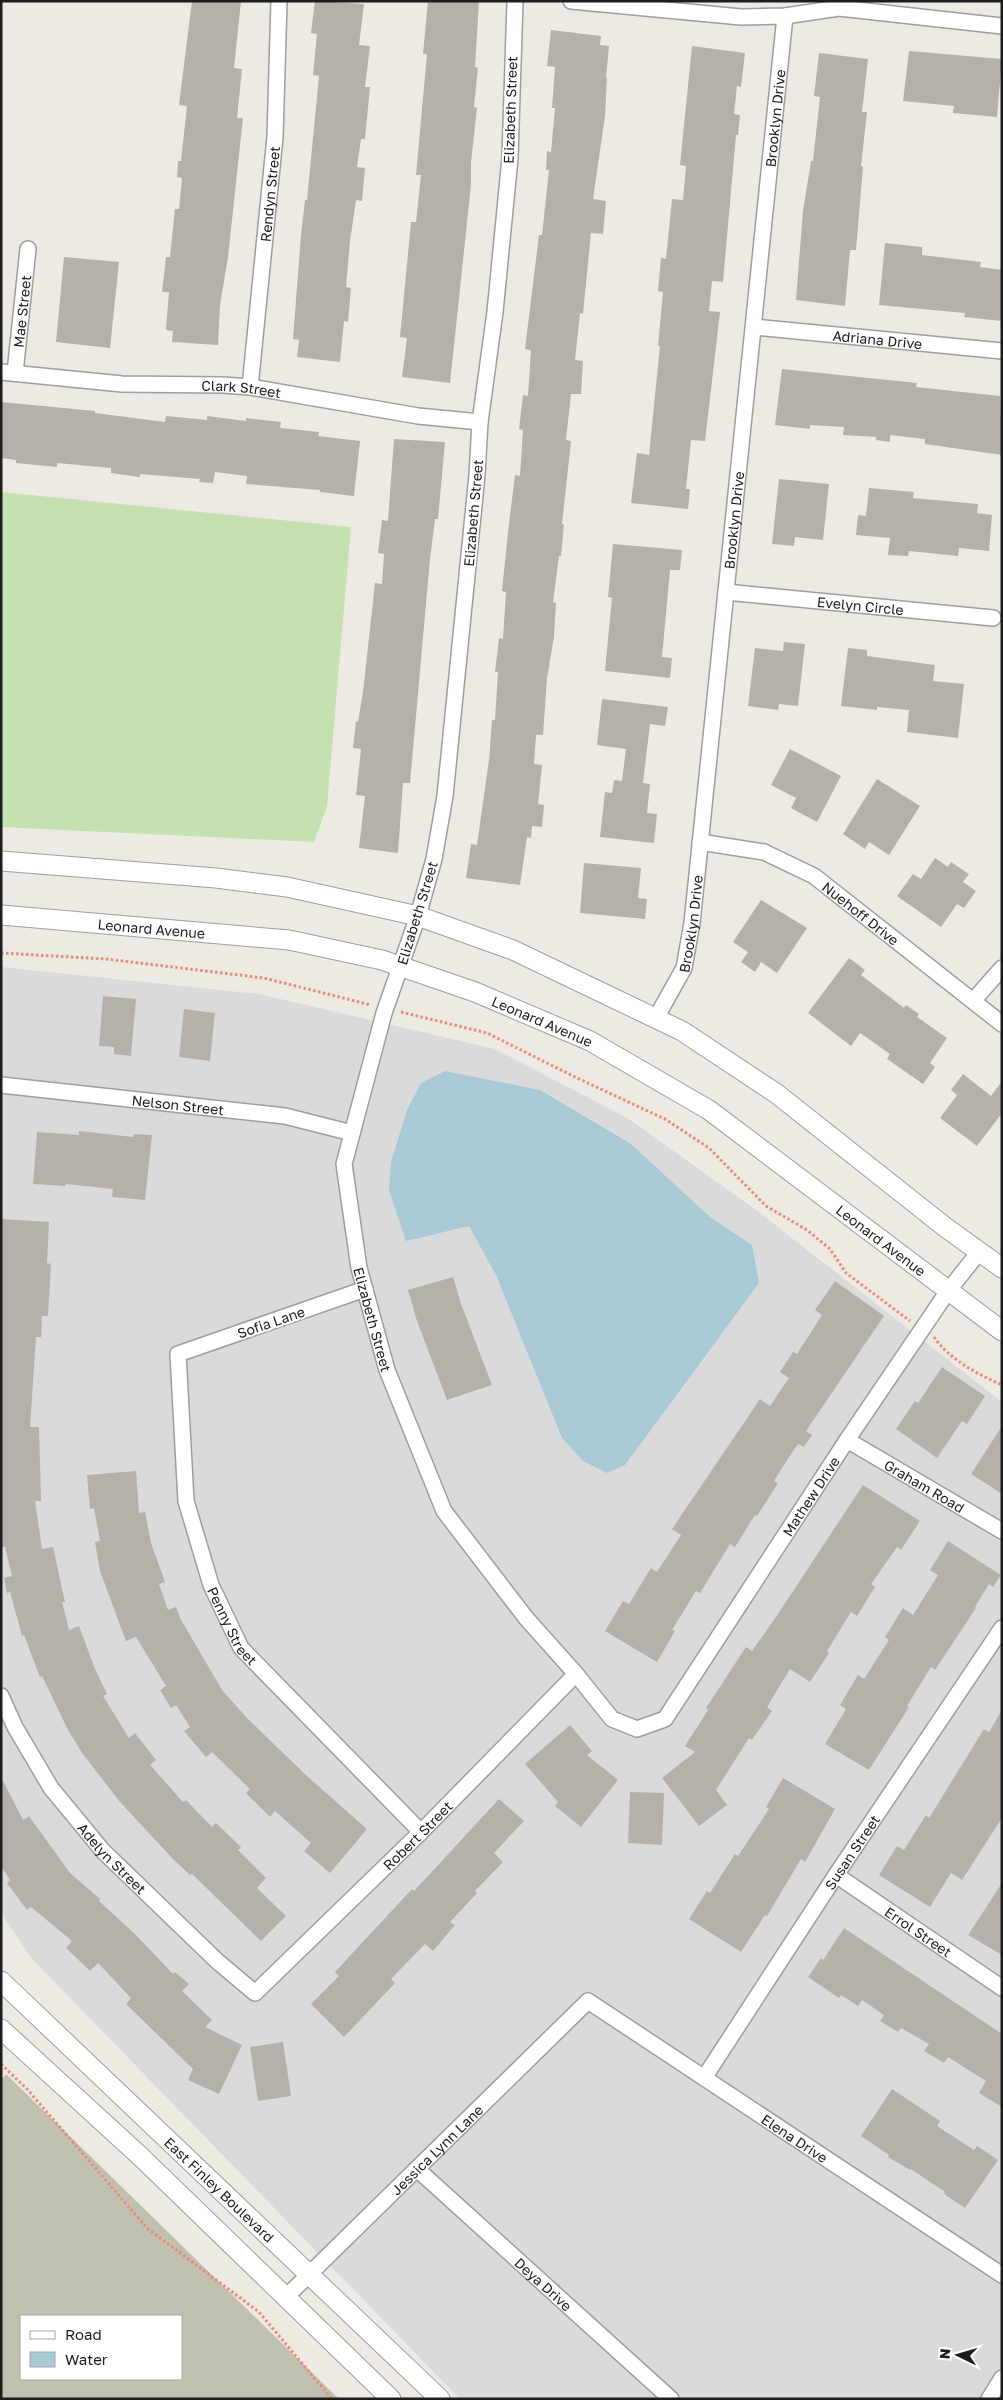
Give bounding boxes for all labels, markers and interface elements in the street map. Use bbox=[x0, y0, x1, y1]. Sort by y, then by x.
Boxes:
street label: Elizabeth Street bbox=[500, 56, 520, 164]
street label: Brooklyn Drive bbox=[761, 68, 788, 168]
street label: Rendyn Street bbox=[256, 145, 283, 243]
street label: Mae Street bbox=[9, 274, 34, 349]
street label: Adriana Drive bbox=[832, 326, 923, 352]
street label: Clark Street bbox=[201, 376, 282, 401]
street label: Elizabeth Street bbox=[460, 459, 486, 567]
street label: Brooklyn Drive bbox=[720, 470, 747, 570]
street label: Evelyn Circle bbox=[816, 592, 904, 618]
street label: Elizabeth Street bbox=[393, 859, 441, 967]
street label: Brooklyn Drive bbox=[675, 874, 705, 974]
street label: Nuehoff Drive bbox=[819, 878, 903, 948]
street label: Leonard Avenue bbox=[97, 915, 206, 941]
street label: Leonard Avenue bbox=[490, 992, 596, 1050]
street label: Nelson Street bbox=[131, 1091, 225, 1118]
street label: Leonard Avenue bbox=[833, 1201, 930, 1279]
street label: Elizabeth Street bbox=[351, 1265, 396, 1374]
street label: Sofia Lane bbox=[235, 1303, 307, 1341]
street label: Mathew Drive bbox=[778, 1453, 843, 1539]
street label: Graham Road bbox=[882, 1455, 968, 1516]
street label: Penny Street bbox=[204, 1584, 261, 1668]
street label: Robert Street bbox=[379, 1797, 455, 1873]
street label: Susan Street bbox=[821, 1811, 883, 1892]
street label: Adelyn Street bbox=[75, 1819, 150, 1897]
street label: Errol Street bbox=[882, 1903, 955, 1960]
street label: Jessica Lynn Lane bbox=[387, 2101, 486, 2198]
street label: Elena Drive bbox=[759, 2110, 831, 2166]
street label: East Finley Boulevard bbox=[161, 2133, 278, 2245]
street label: Deya Drive bbox=[512, 2254, 576, 2314]
legend bbox=[20, 2315, 182, 2380]
text: Road bbox=[65, 2325, 102, 2343]
north arrow bbox=[933, 2330, 983, 2380]
text: N bbox=[936, 2348, 953, 2360]
text: Water bbox=[65, 2350, 108, 2368]

